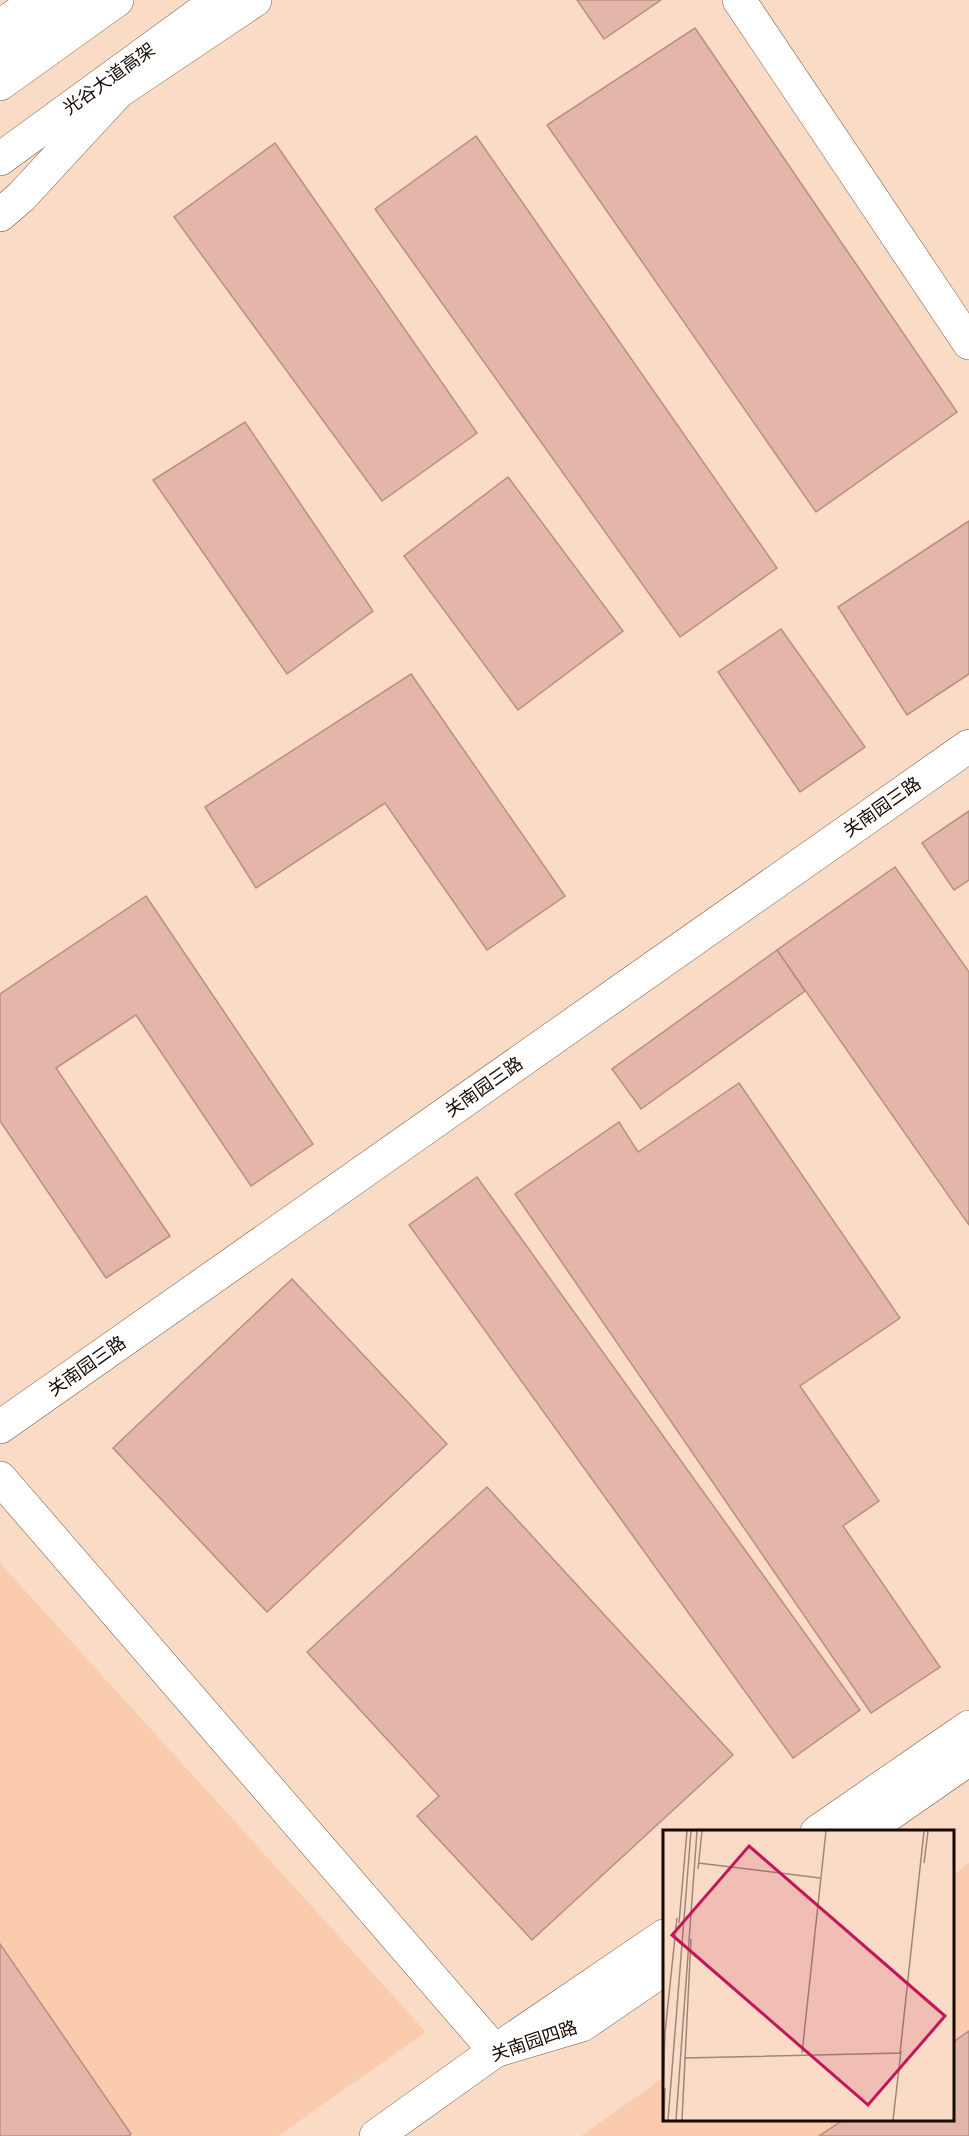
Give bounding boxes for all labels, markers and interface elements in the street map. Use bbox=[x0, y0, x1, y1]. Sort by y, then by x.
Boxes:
street label: 光谷大道高架 bbox=[58, 37, 160, 121]
street label: 关南园三路 bbox=[838, 771, 926, 843]
street label: 关南园三路 bbox=[440, 1051, 528, 1123]
street label: 关南园三路 bbox=[43, 1330, 131, 1402]
inset map bbox=[663, 1830, 954, 2121]
street label: 关南园四路 bbox=[487, 2014, 581, 2068]

